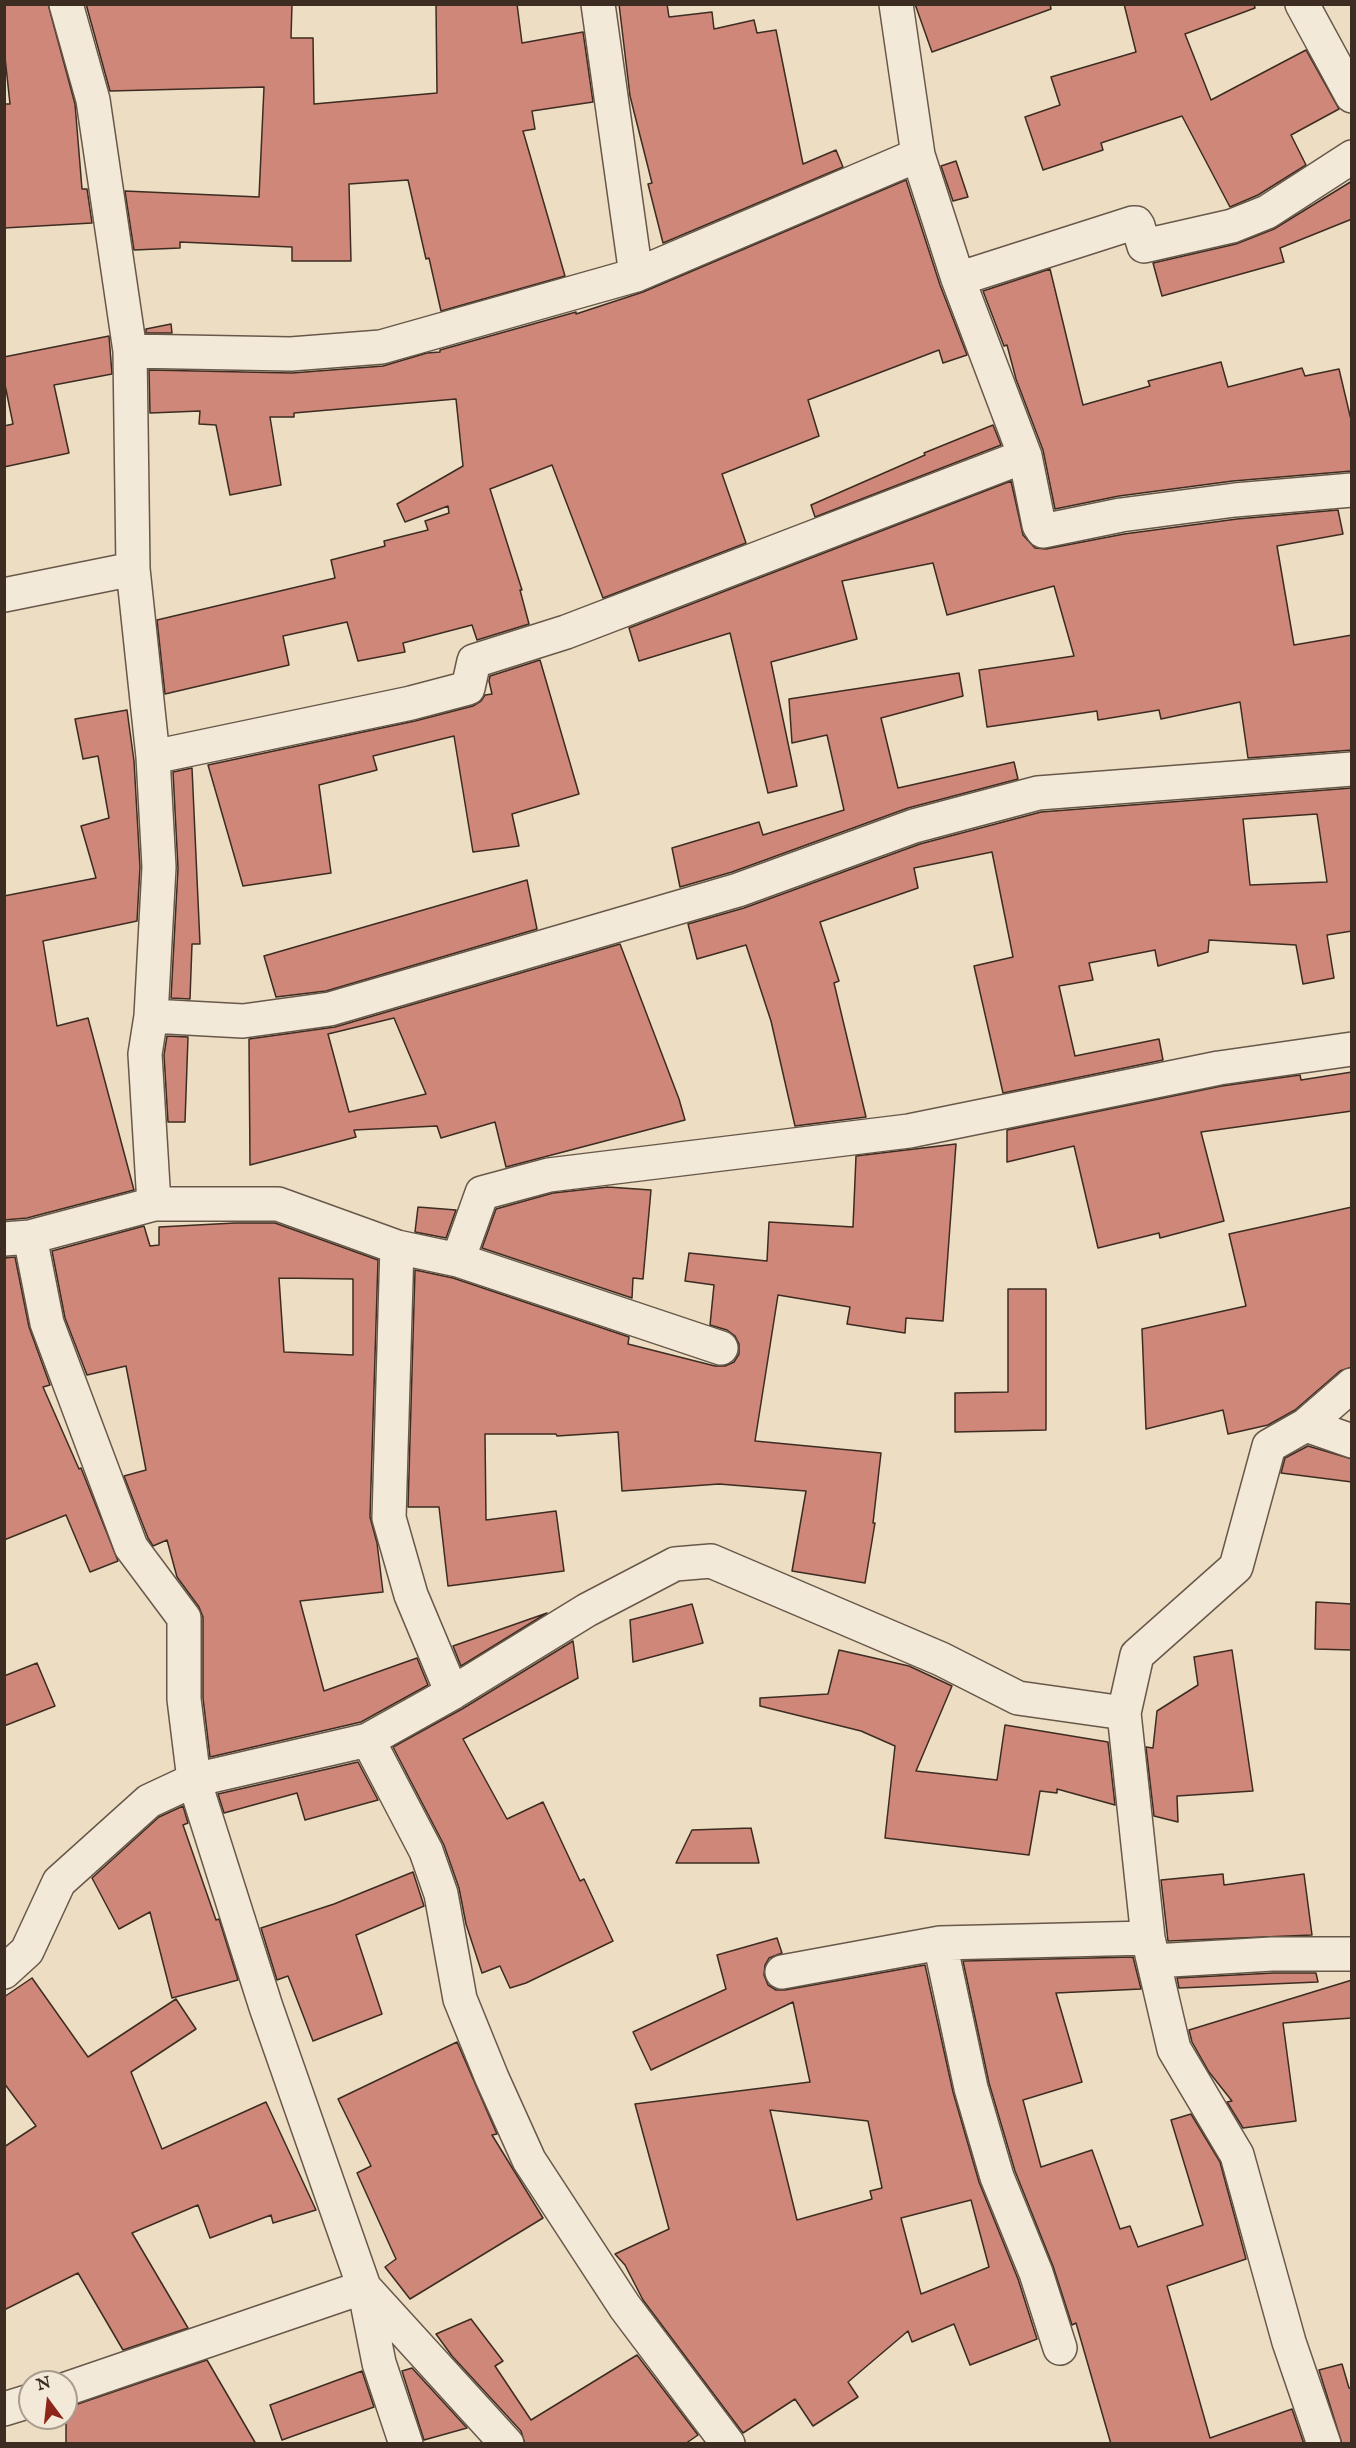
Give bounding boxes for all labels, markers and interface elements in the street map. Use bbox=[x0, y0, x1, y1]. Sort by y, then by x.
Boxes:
north arrow bbox=[18, 2370, 78, 2430]
text: N bbox=[35, 2373, 53, 2396]

